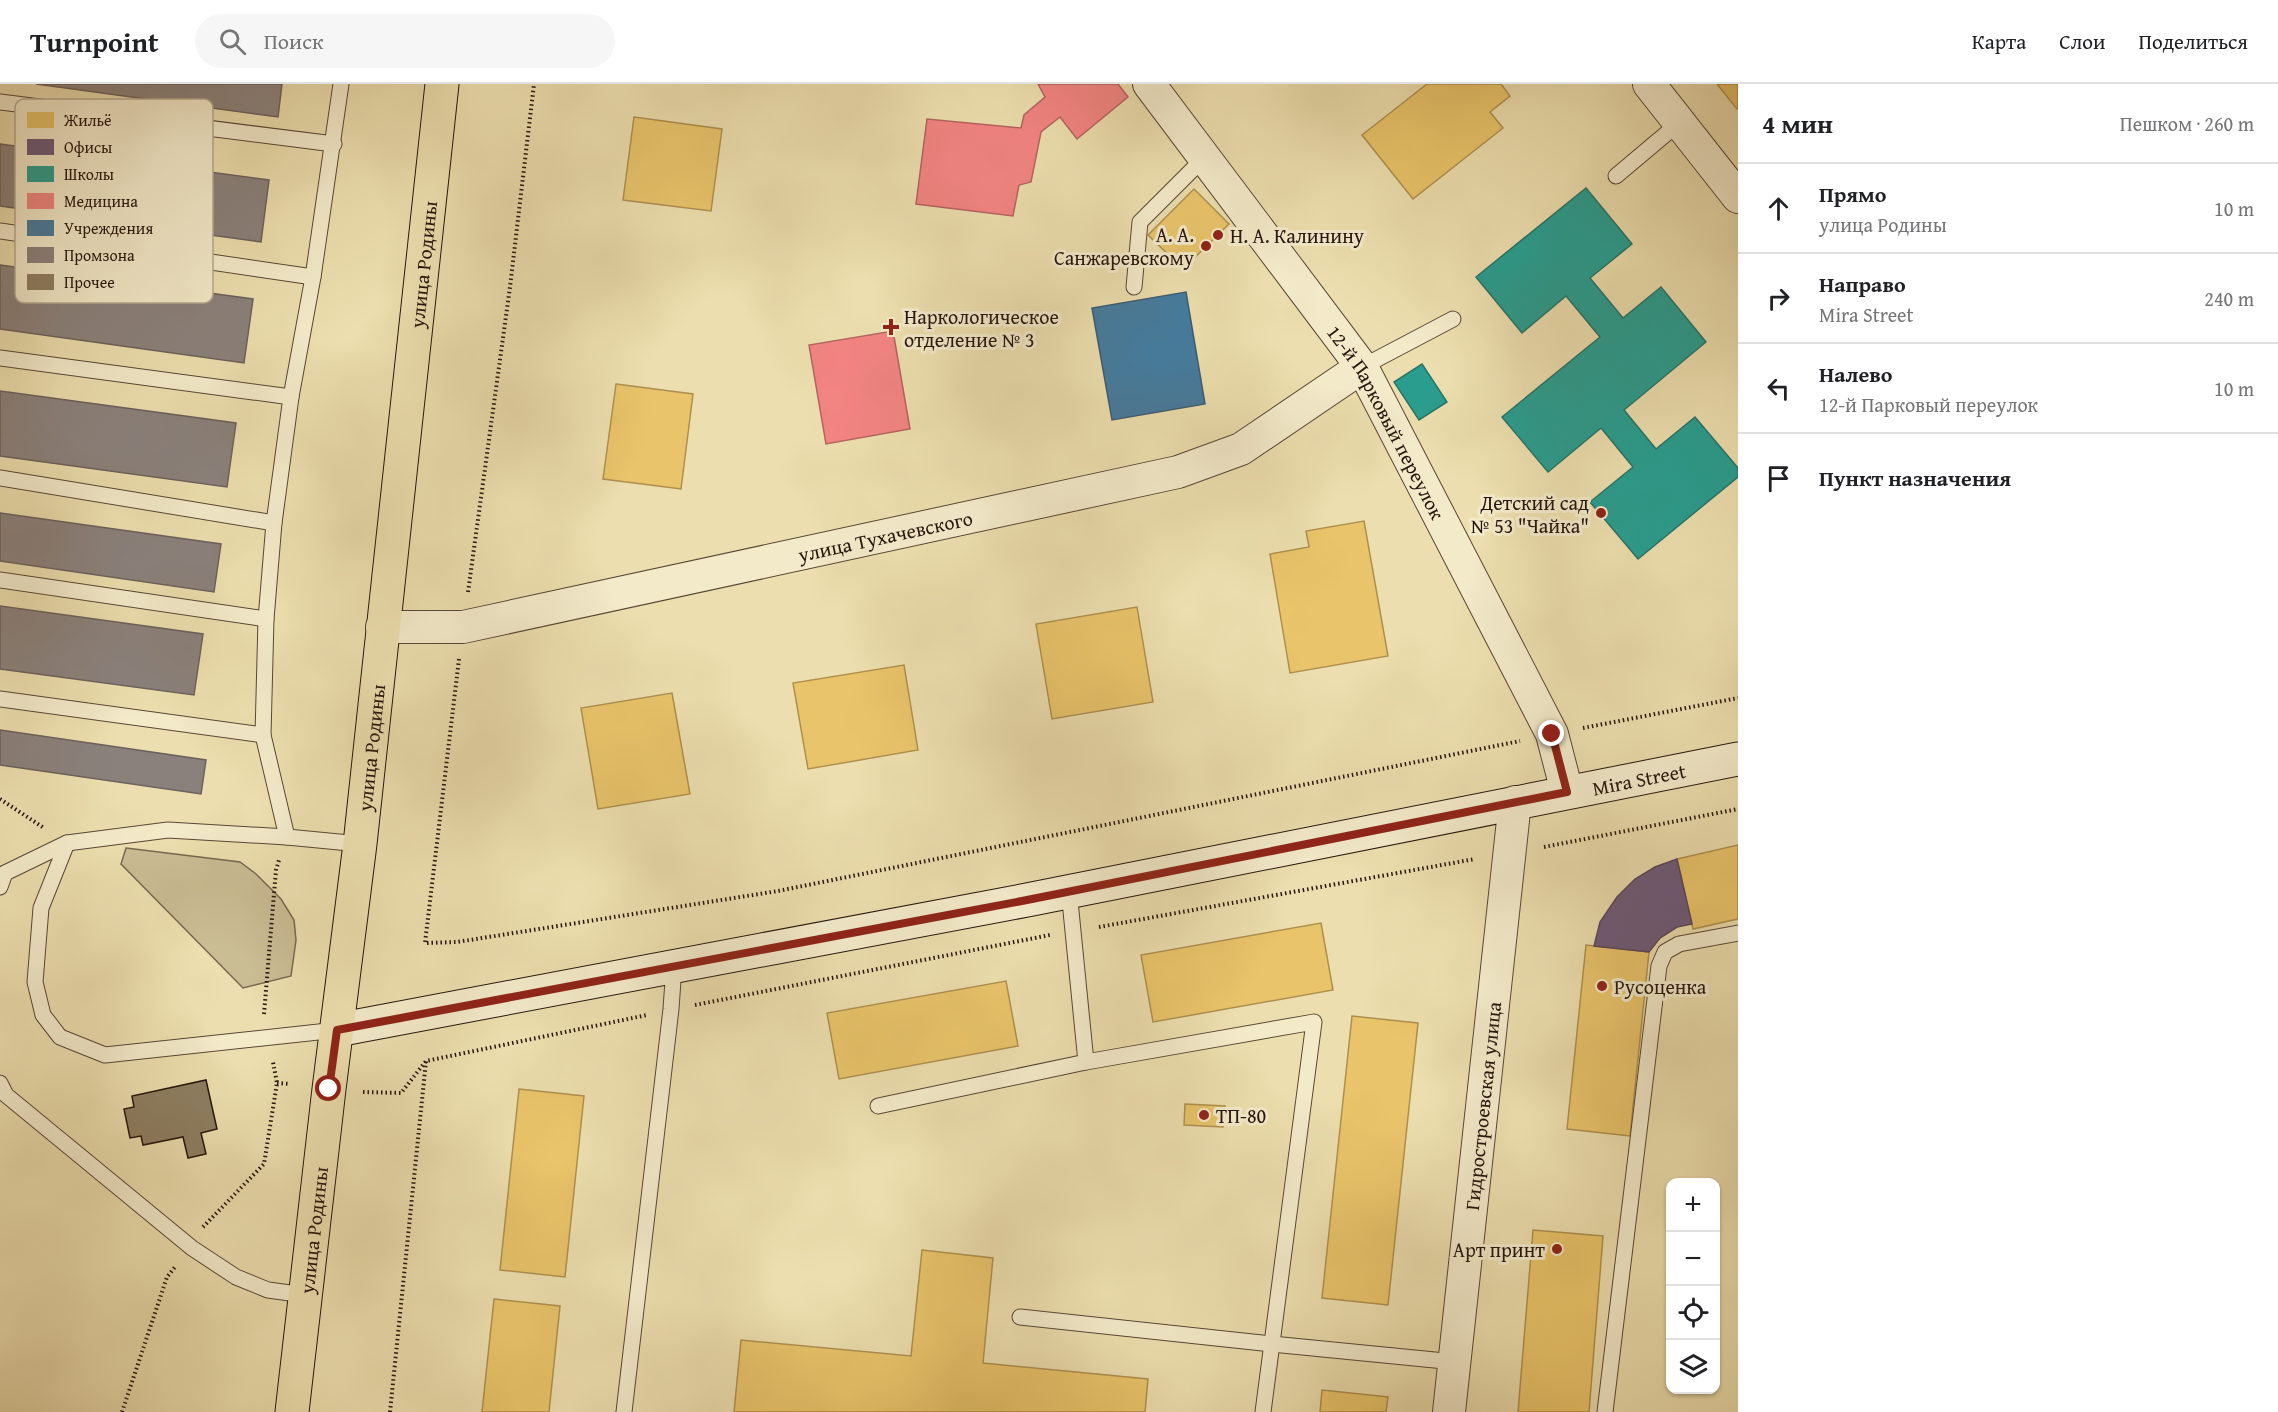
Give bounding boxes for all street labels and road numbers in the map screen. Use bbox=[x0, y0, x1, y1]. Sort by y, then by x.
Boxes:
street label: улица Родины bbox=[401, 199, 444, 331]
street label: 12-й Парковый переулок bbox=[1320, 318, 1453, 525]
street label: улица Тухачевского bbox=[794, 502, 975, 569]
street label: улица Родины bbox=[349, 683, 392, 814]
street label: Mira Street bbox=[1590, 755, 1688, 802]
street label: Гидростроевская улица bbox=[1456, 1000, 1508, 1212]
street label: улица Родины bbox=[291, 1165, 335, 1296]

